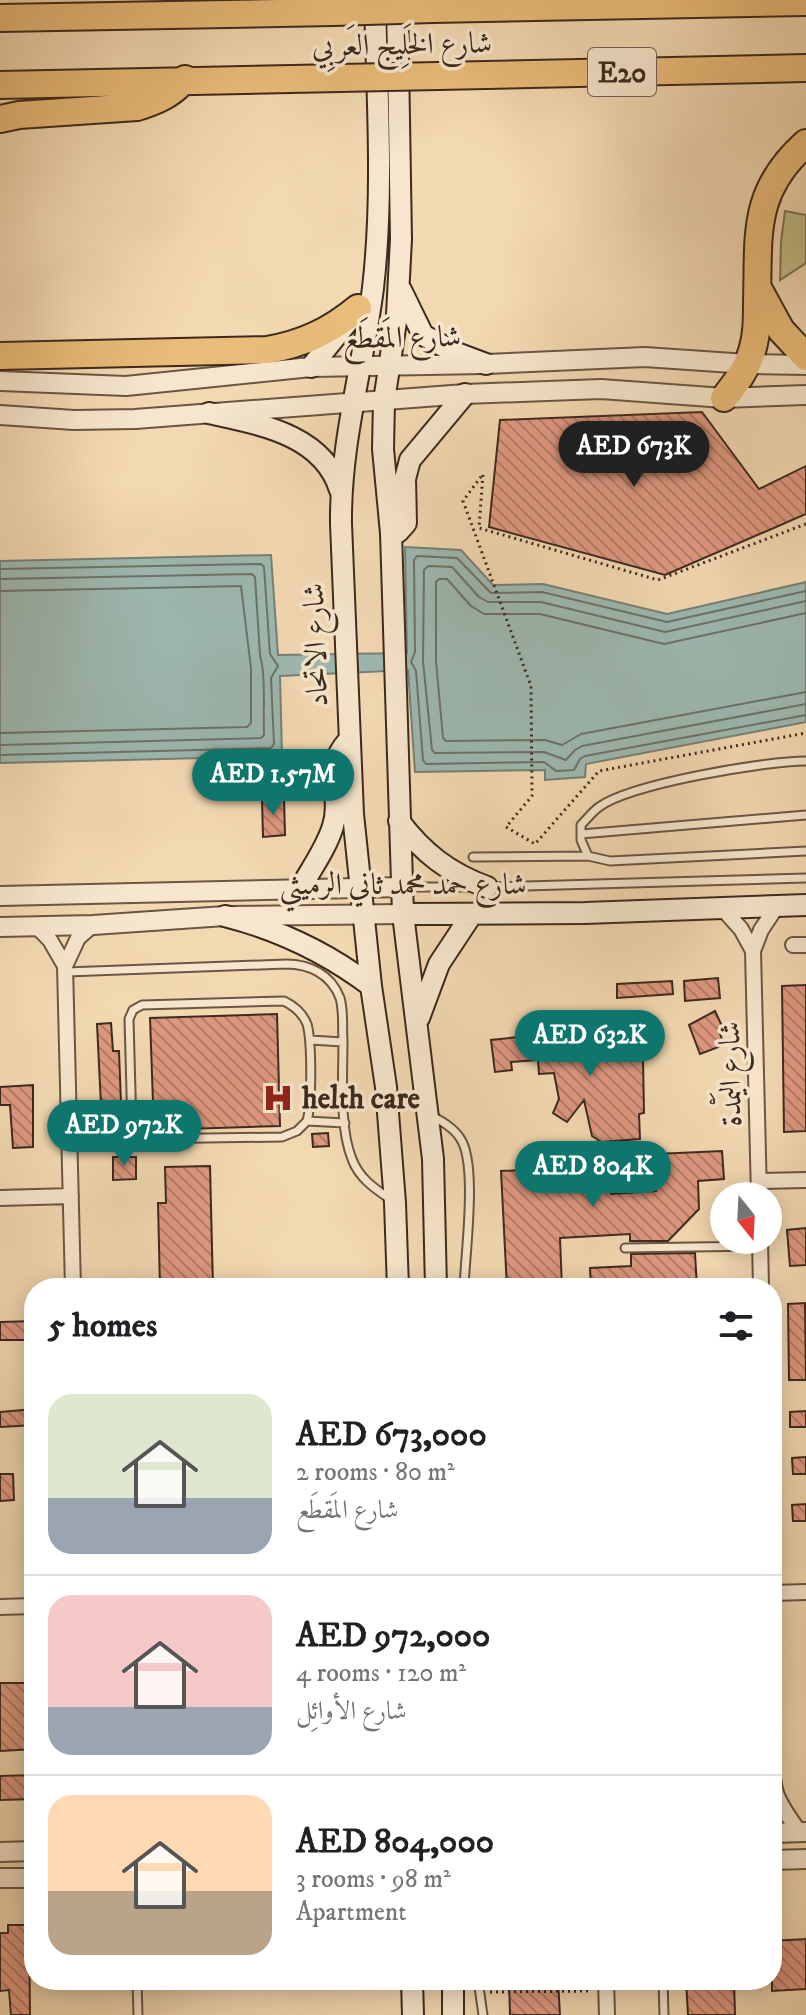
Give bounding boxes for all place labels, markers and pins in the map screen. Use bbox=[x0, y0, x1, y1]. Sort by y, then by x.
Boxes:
pin: AED 673K bbox=[551, 421, 717, 489]
pin: AED 1.57M bbox=[181, 749, 365, 817]
pin: AED 632K bbox=[507, 1010, 673, 1078]
hospital icon: helth care bbox=[261, 1081, 295, 1115]
place label: helth care bbox=[301, 1081, 421, 1118]
pin: AED 972K bbox=[41, 1100, 207, 1168]
pin: AED 804K bbox=[510, 1141, 676, 1209]

